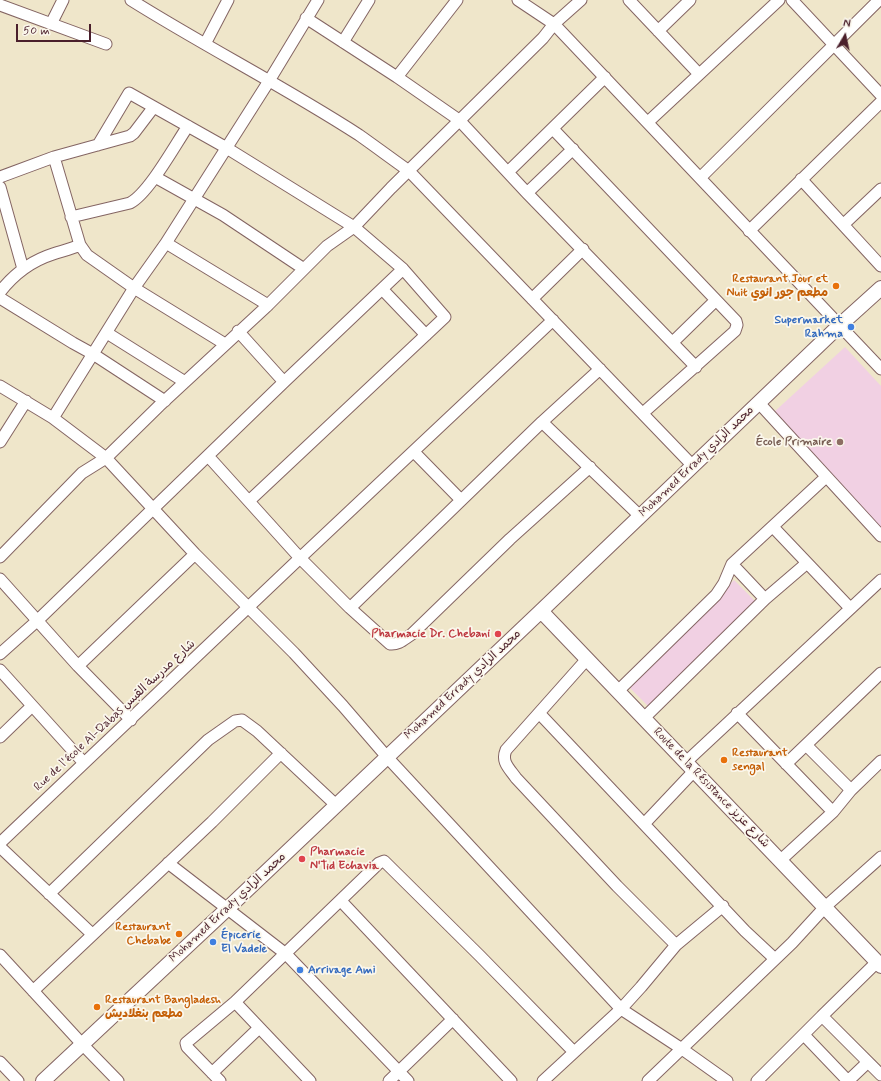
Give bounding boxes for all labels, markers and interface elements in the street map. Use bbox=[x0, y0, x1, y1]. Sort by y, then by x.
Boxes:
scale bar bbox=[18, 16, 93, 42]
north arrow bbox=[825, 16, 865, 56]
text: N bbox=[842, 17, 852, 32]
text: 50 m bbox=[23, 23, 50, 39]
place label: Restaurant Jour et Nuit مطعم جور انوي bbox=[726, 272, 828, 300]
marker: Restaurant Jour et Nuit مطعم جور انوي bbox=[831, 281, 841, 291]
place label: Supermarket Rahma bbox=[775, 313, 843, 341]
marker: Supermarket Rahma bbox=[846, 322, 856, 332]
street label: Mohamed Errady محمد الرادي bbox=[637, 403, 757, 521]
place label: École Primaire bbox=[756, 435, 832, 449]
marker: École Primaire bbox=[835, 437, 845, 447]
place label: Pharmacie Dr. Chebani bbox=[371, 627, 490, 641]
street label: Mohamed Errady محمد الرادي bbox=[402, 627, 524, 743]
marker: Pharmacie Dr. Chebani bbox=[493, 629, 503, 639]
street label: Rue de l'école Al-Qabas شارع مدرسة القبس bbox=[31, 637, 199, 795]
street label: Route de la Résistance شارع عزيز bbox=[650, 725, 772, 851]
place label: Restaurant sengal bbox=[732, 746, 788, 774]
marker: Restaurant sengal bbox=[719, 755, 729, 765]
place label: Pharmacie N'Tid Echavia bbox=[310, 845, 379, 873]
street label: Mohamed Errady محمد الرادي bbox=[167, 850, 289, 966]
marker: Pharmacie N'Tid Echavia bbox=[297, 854, 307, 864]
place label: Restaurant Chebabe bbox=[115, 920, 171, 948]
place label: Épicerie El Vadele bbox=[221, 928, 267, 956]
marker: Restaurant Chebabe bbox=[174, 929, 184, 939]
marker: Épicerie El Vadele bbox=[208, 937, 218, 947]
place label: Arrivage Ami bbox=[308, 963, 375, 977]
marker: Arrivage Ami bbox=[295, 965, 305, 975]
place label: Restaurant Bangladesh مطعم بنغلاديش bbox=[105, 993, 221, 1021]
marker: Restaurant Bangladesh مطعم بنغلاديش bbox=[92, 1002, 102, 1012]

